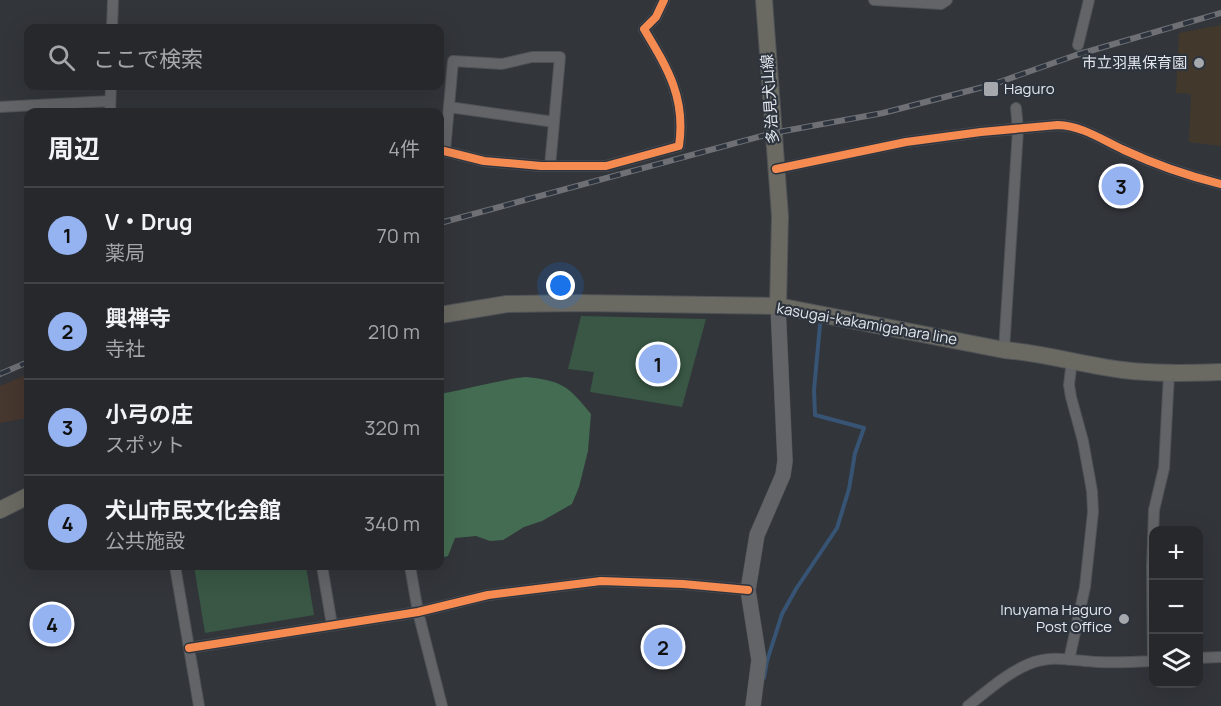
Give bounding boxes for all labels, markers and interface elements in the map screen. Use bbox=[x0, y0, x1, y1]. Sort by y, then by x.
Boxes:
search box bbox=[24, 24, 444, 90]
icon: search bbox=[45, 41, 78, 74]
text: ここで検索 bbox=[93, 44, 203, 74]
place label: 市立羽黒保育園 bbox=[1082, 52, 1187, 73]
street label: 多治見犬山線 bbox=[756, 53, 783, 145]
marker: 市立羽黒保育園 bbox=[1192, 56, 1206, 70]
place label: Haguro bbox=[1004, 78, 1055, 99]
marker: Haguro bbox=[982, 80, 1000, 98]
text: 周辺 bbox=[48, 130, 100, 166]
text: 4件 bbox=[388, 135, 420, 162]
pin: 3 bbox=[1102, 164, 1140, 208]
text: V・Drug bbox=[105, 207, 193, 237]
text: 1 bbox=[63, 222, 72, 249]
text: 70 m bbox=[377, 222, 420, 249]
text: 薬局 bbox=[105, 239, 145, 266]
your location bbox=[546, 271, 575, 300]
street label: kasugai-kakamigahara line bbox=[775, 297, 959, 350]
text: 興禅寺 bbox=[105, 303, 171, 333]
text: 2 bbox=[62, 318, 73, 345]
text: 210 m bbox=[368, 318, 420, 345]
text: 寺社 bbox=[105, 335, 145, 362]
pin: 1 bbox=[638, 342, 678, 386]
text: 小弓の庄 bbox=[105, 399, 193, 429]
text: 3 bbox=[62, 414, 73, 441]
text: 320 m bbox=[364, 414, 420, 441]
text: スポット bbox=[105, 431, 185, 458]
text: 犬山市民文化会館 bbox=[105, 495, 281, 525]
text: 4 bbox=[61, 510, 74, 537]
text: 340 m bbox=[364, 510, 420, 537]
map controls bbox=[1149, 526, 1203, 688]
button: + bbox=[1149, 526, 1203, 580]
text: 公共施設 bbox=[105, 527, 185, 554]
button: − bbox=[1149, 580, 1203, 634]
place label: Inuyama Haguro Post Office bbox=[1000, 599, 1112, 637]
pin: 4 bbox=[32, 602, 72, 646]
marker: Inuyama Haguro Post Office bbox=[1117, 612, 1131, 626]
pin: 2 bbox=[644, 624, 682, 670]
button: layers bbox=[1149, 634, 1203, 688]

